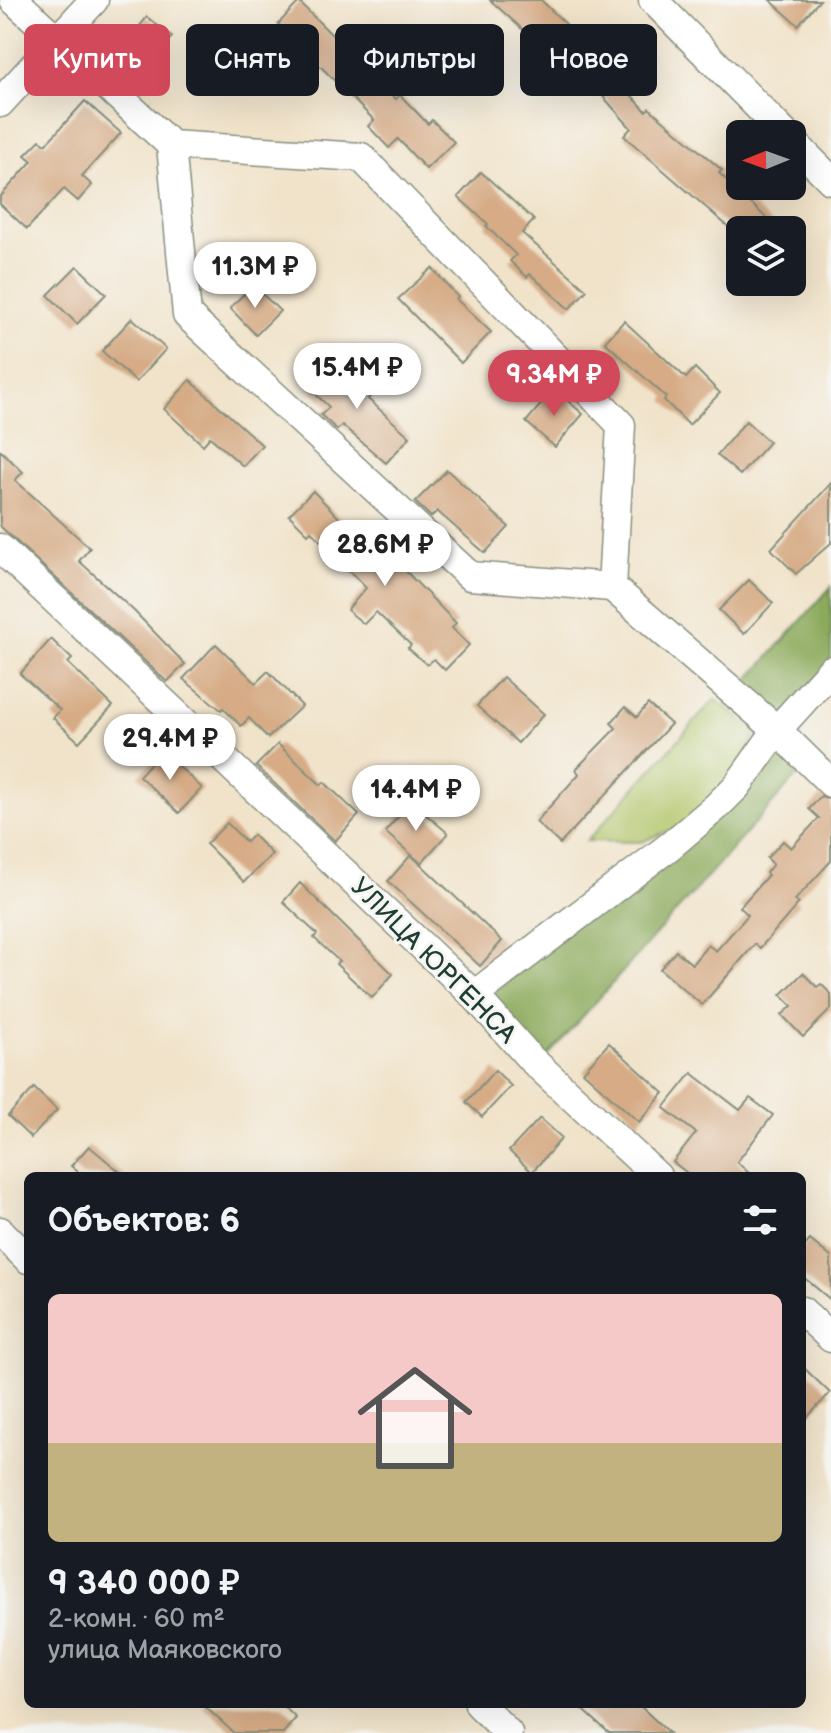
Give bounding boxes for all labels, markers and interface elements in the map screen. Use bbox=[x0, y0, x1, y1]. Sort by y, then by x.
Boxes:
chip: Купить bbox=[24, 24, 170, 96]
chip: Снять bbox=[186, 24, 319, 96]
chip: Фильтры bbox=[335, 24, 504, 96]
chip: Новое bbox=[520, 24, 657, 96]
north arrow bbox=[726, 120, 806, 200]
map controls bbox=[726, 120, 806, 296]
button: layers bbox=[726, 216, 806, 296]
pin: 11.3M ₽ bbox=[181, 242, 329, 310]
text: 11.3M ₽ bbox=[211, 252, 299, 283]
pin: 15.4M ₽ bbox=[283, 343, 431, 411]
pin: 9.34M ₽ bbox=[480, 350, 628, 418]
text: 15.4M ₽ bbox=[311, 353, 403, 384]
text: 9.34M ₽ bbox=[506, 360, 602, 391]
pin: 28.6M ₽ bbox=[311, 520, 459, 588]
text: 28.6M ₽ bbox=[336, 530, 434, 561]
pin: 29.4M ₽ bbox=[96, 714, 244, 782]
text: 29.4M ₽ bbox=[122, 724, 218, 755]
pin: 14.4M ₽ bbox=[342, 765, 490, 833]
text: 14.4M ₽ bbox=[370, 775, 462, 806]
street label: УЛИЦА ЮРГЕНСА bbox=[344, 872, 522, 1050]
icon: filters bbox=[738, 1198, 782, 1242]
text: Объектов: 6 bbox=[48, 1200, 240, 1241]
icon: home bbox=[343, 1346, 487, 1490]
text: 9 340 000 ₽ bbox=[48, 1563, 240, 1604]
text: 2-комн. · 60 m² bbox=[48, 1604, 225, 1635]
text: улица Маяковского bbox=[48, 1635, 282, 1666]

